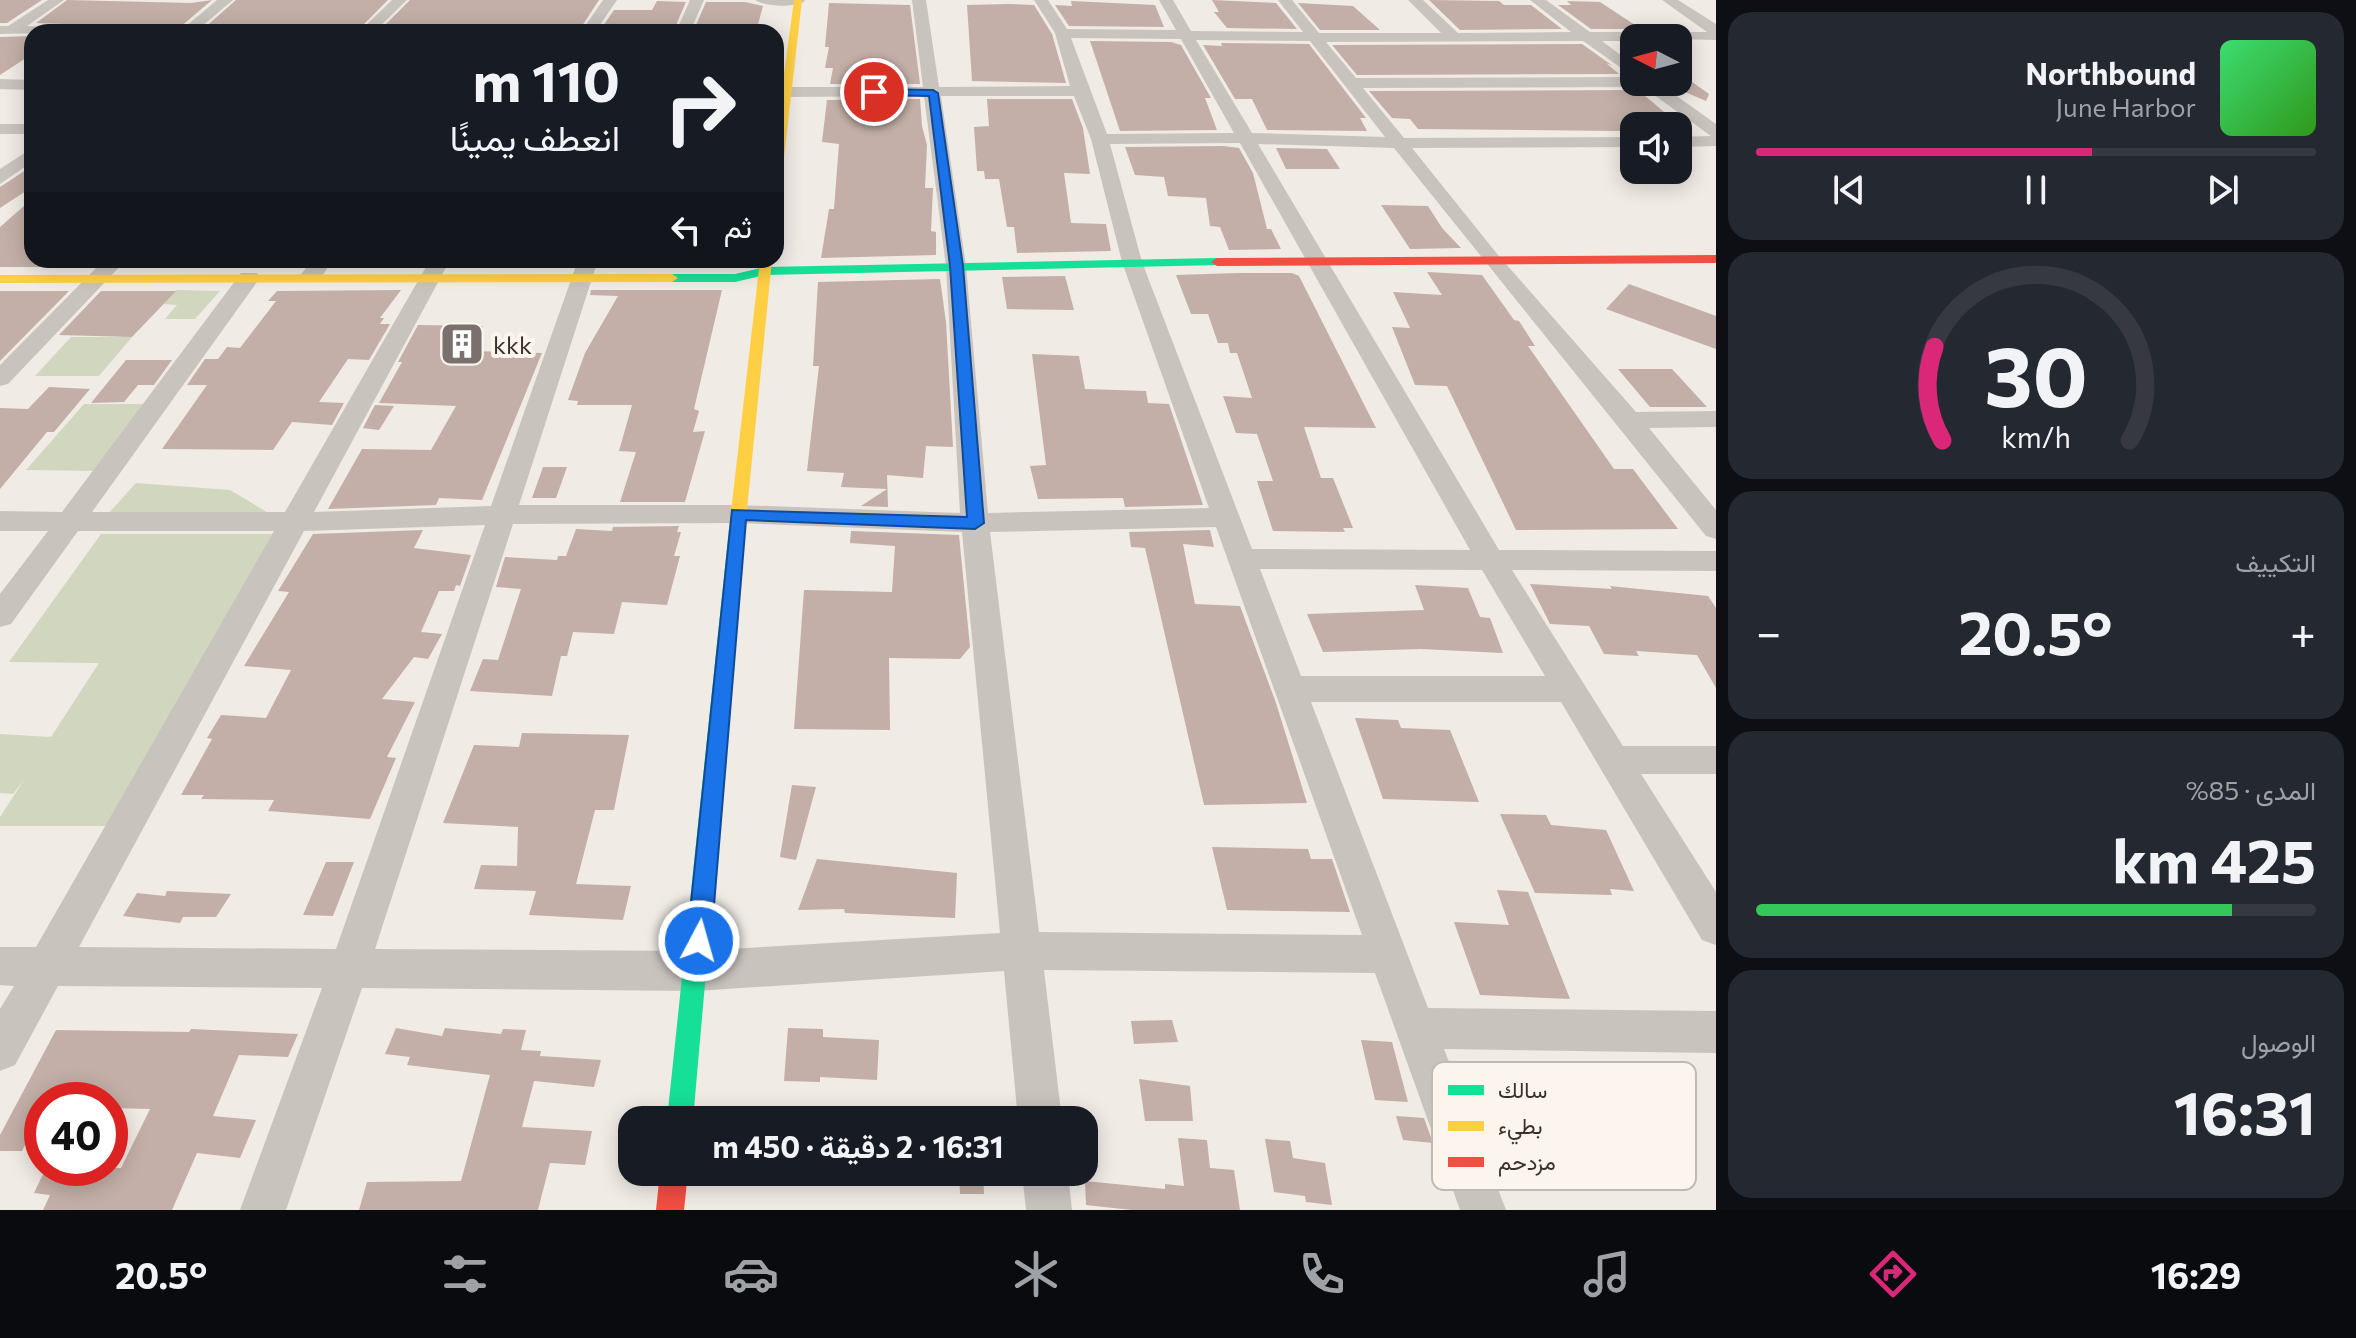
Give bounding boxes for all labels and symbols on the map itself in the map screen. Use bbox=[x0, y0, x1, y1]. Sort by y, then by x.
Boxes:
north arrow bbox=[1620, 24, 1692, 96]
pin bbox=[840, 58, 908, 126]
building icon: kkk bbox=[438, 320, 486, 368]
place label: kkk bbox=[493, 330, 532, 359]
position arrow bbox=[657, 899, 741, 983]
legend bbox=[1432, 1062, 1696, 1190]
text: سالك bbox=[1498, 1076, 1547, 1103]
speed limit sign: 40 bbox=[24, 1082, 128, 1186]
text: بطيء bbox=[1498, 1112, 1543, 1145]
text: مزدحم bbox=[1498, 1148, 1556, 1177]

